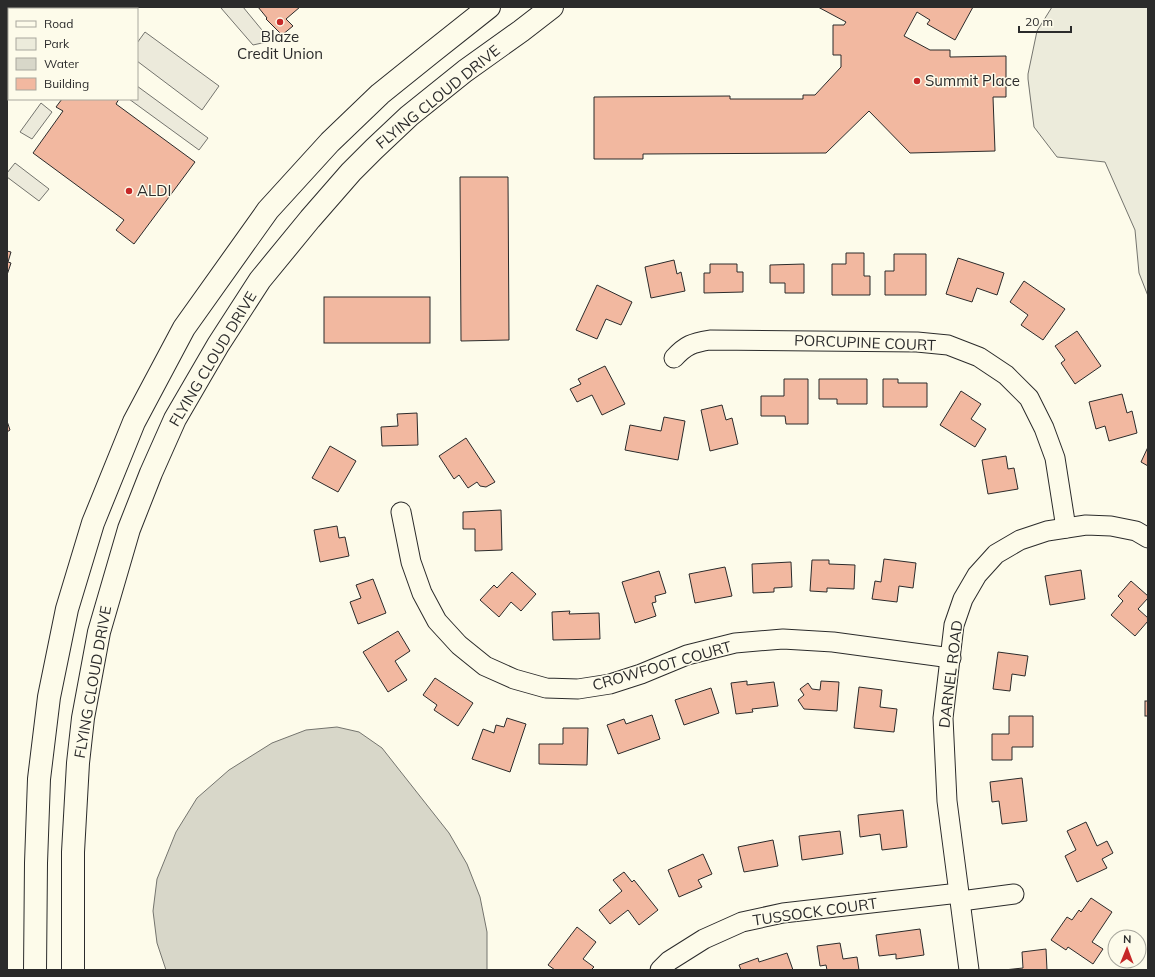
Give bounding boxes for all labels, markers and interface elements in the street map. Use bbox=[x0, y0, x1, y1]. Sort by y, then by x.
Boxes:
legend bbox=[8, 8, 138, 100]
scale bar bbox=[1019, 8, 1071, 34]
text: 20 m bbox=[1025, 14, 1053, 29]
text: Road bbox=[44, 16, 73, 31]
marker: Blaze Credit Union bbox=[275, 17, 285, 27]
place label: Blaze Credit Union bbox=[237, 27, 323, 63]
text: Park bbox=[44, 36, 70, 51]
street label: FLYING CLOUD DRIVE bbox=[372, 41, 504, 153]
text: Water bbox=[44, 56, 80, 71]
place label: Summit Place bbox=[925, 71, 1020, 90]
text: Building bbox=[44, 76, 89, 91]
marker: Summit Place bbox=[912, 76, 922, 86]
place label: ALDI bbox=[137, 181, 171, 200]
marker: ALDI bbox=[124, 186, 134, 196]
street label: FLYING CLOUD DRIVE bbox=[165, 288, 261, 430]
street label: PORCUPINE COURT bbox=[794, 331, 936, 354]
street label: FLYING CLOUD DRIVE bbox=[70, 604, 115, 760]
street label: DARNEL ROAD bbox=[934, 619, 967, 729]
street label: CROWFOOT COURT bbox=[590, 637, 734, 694]
street label: TUSSOCK COURT bbox=[751, 893, 878, 930]
north arrow bbox=[1107, 929, 1147, 969]
text: N bbox=[1123, 932, 1131, 946]

